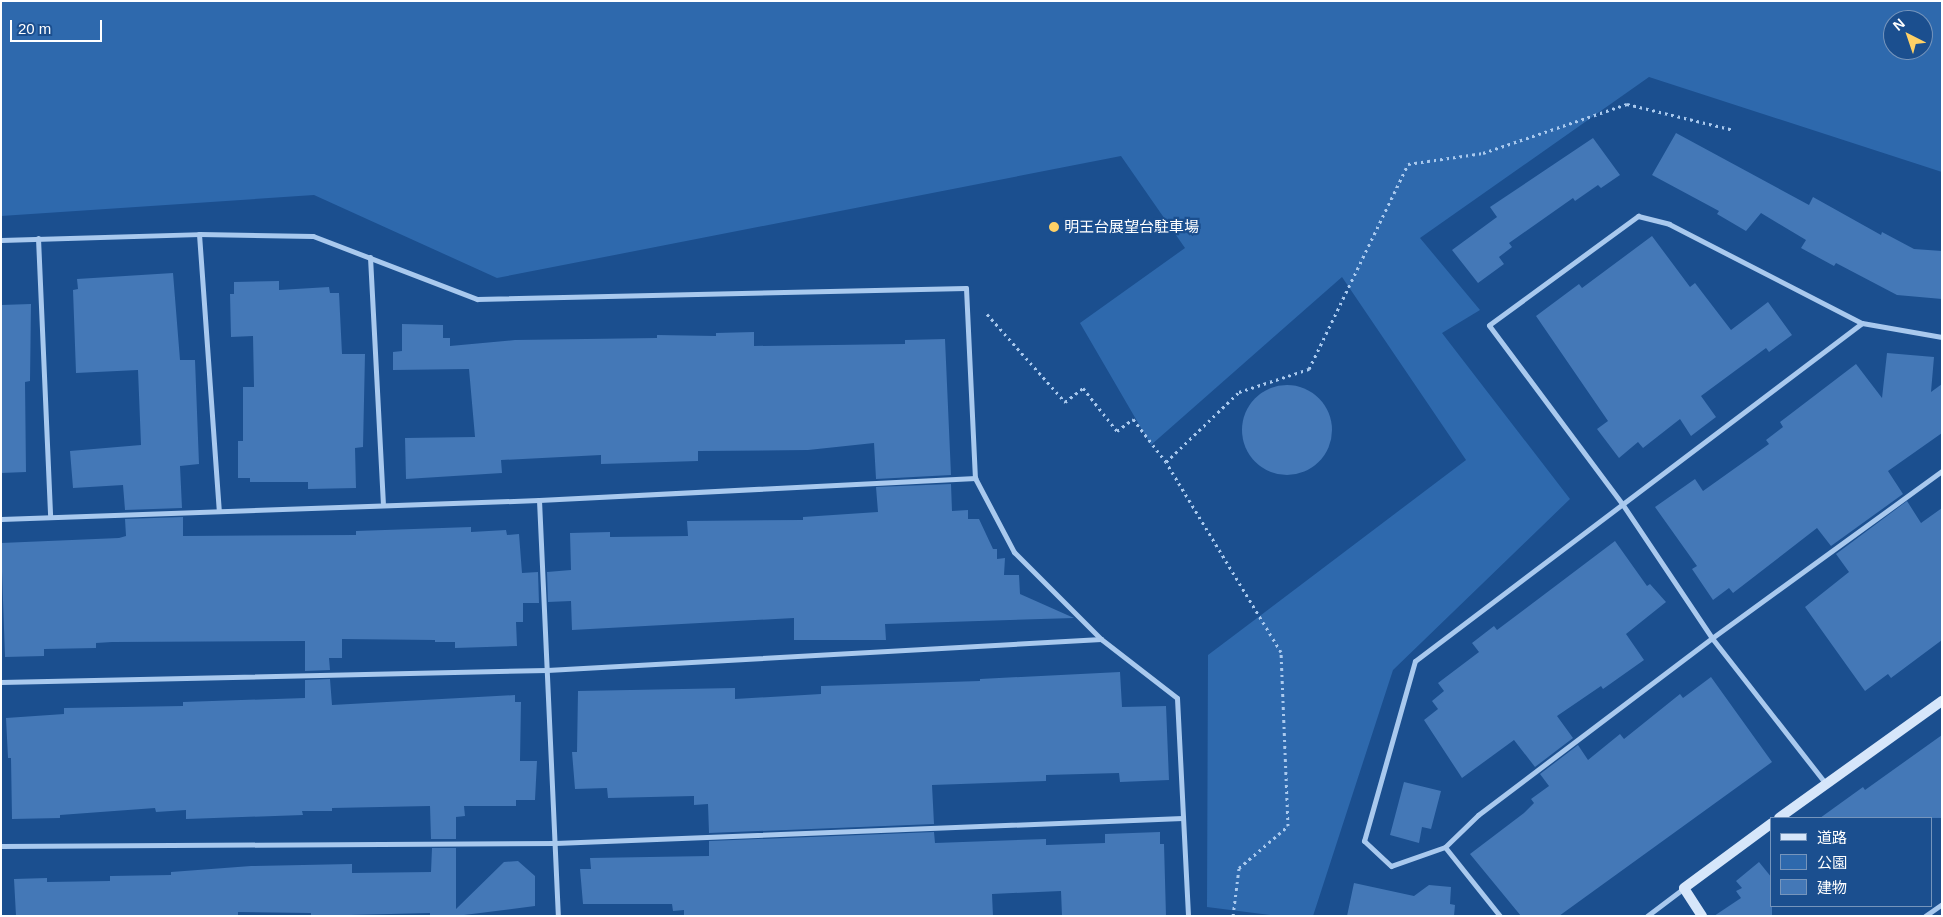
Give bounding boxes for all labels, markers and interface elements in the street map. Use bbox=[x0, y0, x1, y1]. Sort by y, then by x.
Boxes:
scale bar bbox=[12, 10, 105, 42]
north arrow bbox=[1883, 10, 1933, 60]
text: N bbox=[1890, 15, 1908, 34]
text: 20 m bbox=[18, 20, 51, 37]
place label: 明王台展望台駐車場 bbox=[1064, 218, 1199, 236]
marker: 明王台展望台駐車場 bbox=[1048, 221, 1060, 233]
legend bbox=[1770, 817, 1933, 907]
text: 道路 bbox=[1817, 829, 1847, 846]
text: 公園 bbox=[1817, 854, 1847, 871]
text: 建物 bbox=[1817, 879, 1847, 896]

